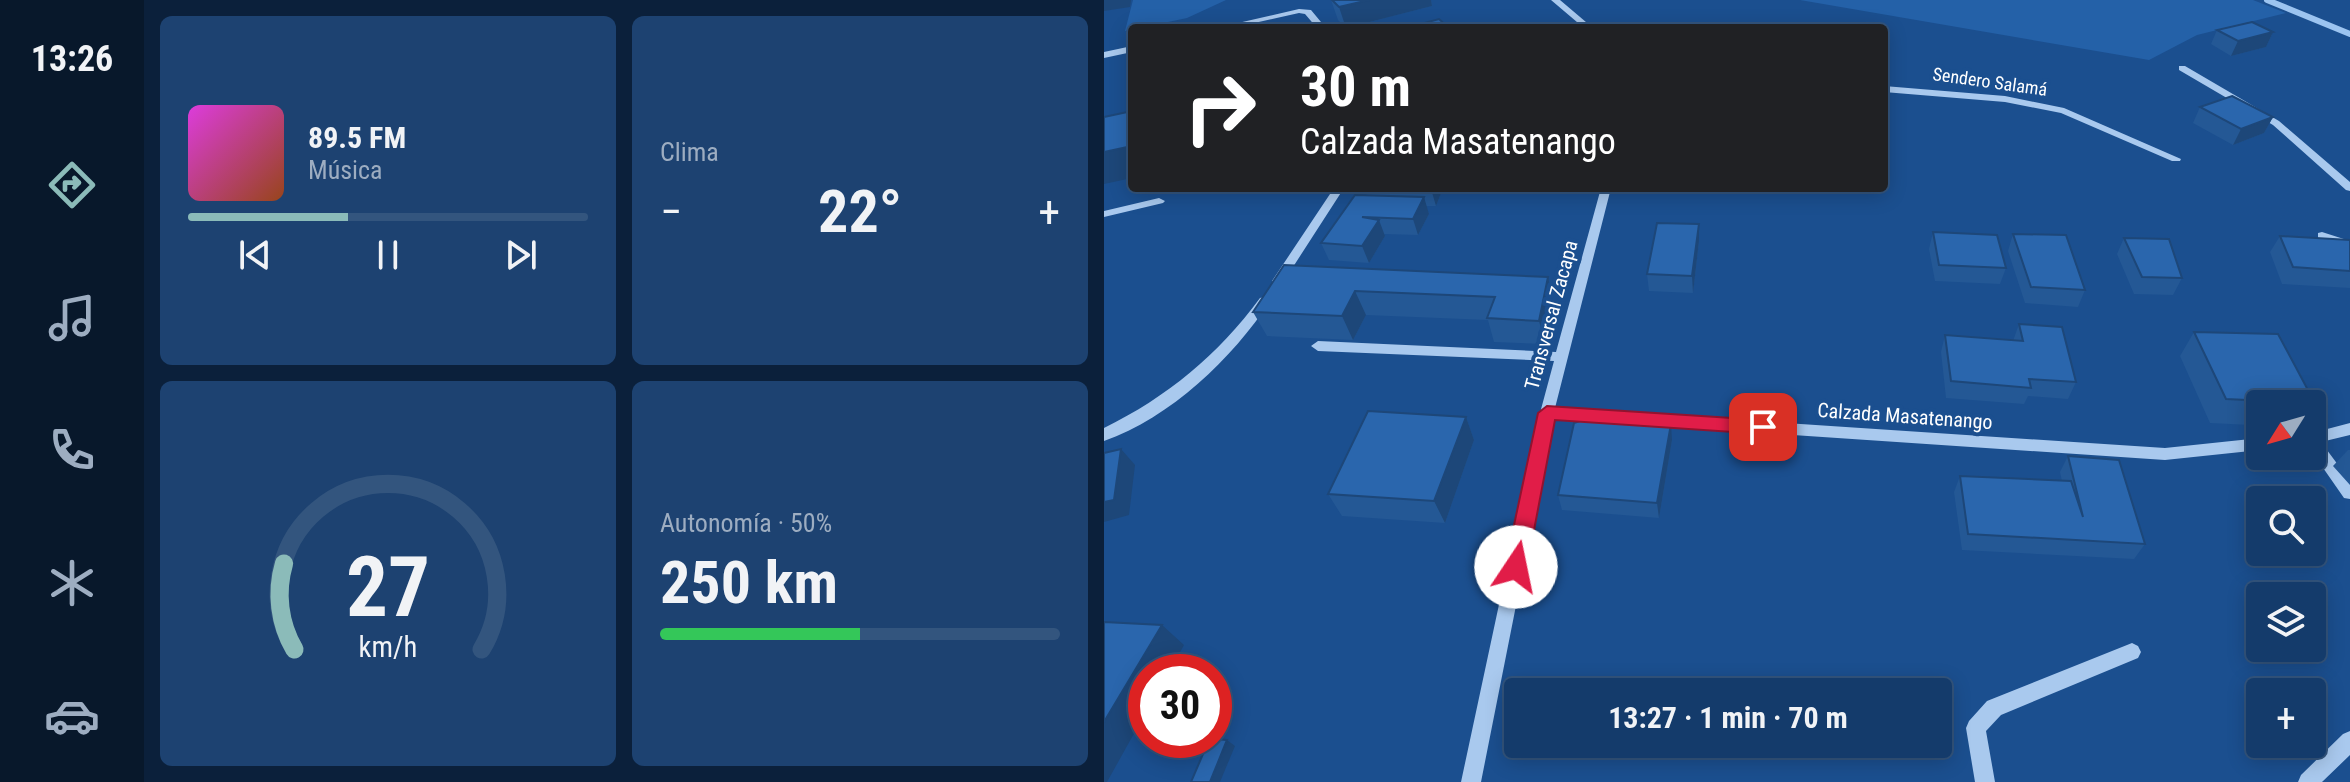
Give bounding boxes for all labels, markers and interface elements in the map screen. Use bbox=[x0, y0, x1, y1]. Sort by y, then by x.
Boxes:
text: 13:26 bbox=[31, 38, 113, 80]
text: 30 m bbox=[1300, 54, 1411, 120]
icon: right bbox=[1168, 56, 1272, 160]
street label: Sendero Salamá bbox=[1932, 63, 2049, 100]
text: 89.5 FM bbox=[308, 120, 406, 155]
text: Calzada Masatenango bbox=[1300, 121, 1616, 163]
text: Clima bbox=[660, 137, 719, 167]
text: Música bbox=[308, 155, 383, 185]
icon: directions bbox=[44, 157, 100, 213]
text: 22° bbox=[818, 176, 902, 247]
text: − bbox=[660, 186, 682, 238]
text: + bbox=[1038, 186, 1060, 238]
icon: previous bbox=[233, 233, 277, 277]
icon: pause bbox=[366, 233, 410, 277]
icon: next bbox=[499, 233, 543, 277]
street label: Transversal Zacapa bbox=[1519, 238, 1583, 392]
icon: music bbox=[44, 290, 100, 346]
north arrow bbox=[2246, 390, 2326, 470]
map controls bbox=[2246, 390, 2326, 758]
pin bbox=[1729, 393, 1797, 461]
street label: Calzada Masatenango bbox=[1817, 398, 1993, 434]
icon: arrive bbox=[1741, 405, 1785, 449]
icon: phone bbox=[44, 422, 100, 478]
button: search bbox=[2246, 486, 2326, 566]
text: Autonomía · 50% bbox=[660, 508, 832, 538]
position arrow bbox=[1474, 525, 1558, 609]
text: 27 bbox=[346, 538, 430, 635]
text: 250 km bbox=[660, 547, 838, 618]
icon: climate bbox=[44, 555, 100, 611]
button: layers bbox=[2246, 582, 2326, 662]
text: km/h bbox=[359, 630, 417, 664]
speed limit sign: 30 bbox=[1128, 654, 1232, 758]
button: + bbox=[2246, 678, 2326, 758]
icon: car bbox=[44, 688, 100, 744]
text: 13:27 · 1 min · 70 m bbox=[1608, 700, 1848, 735]

